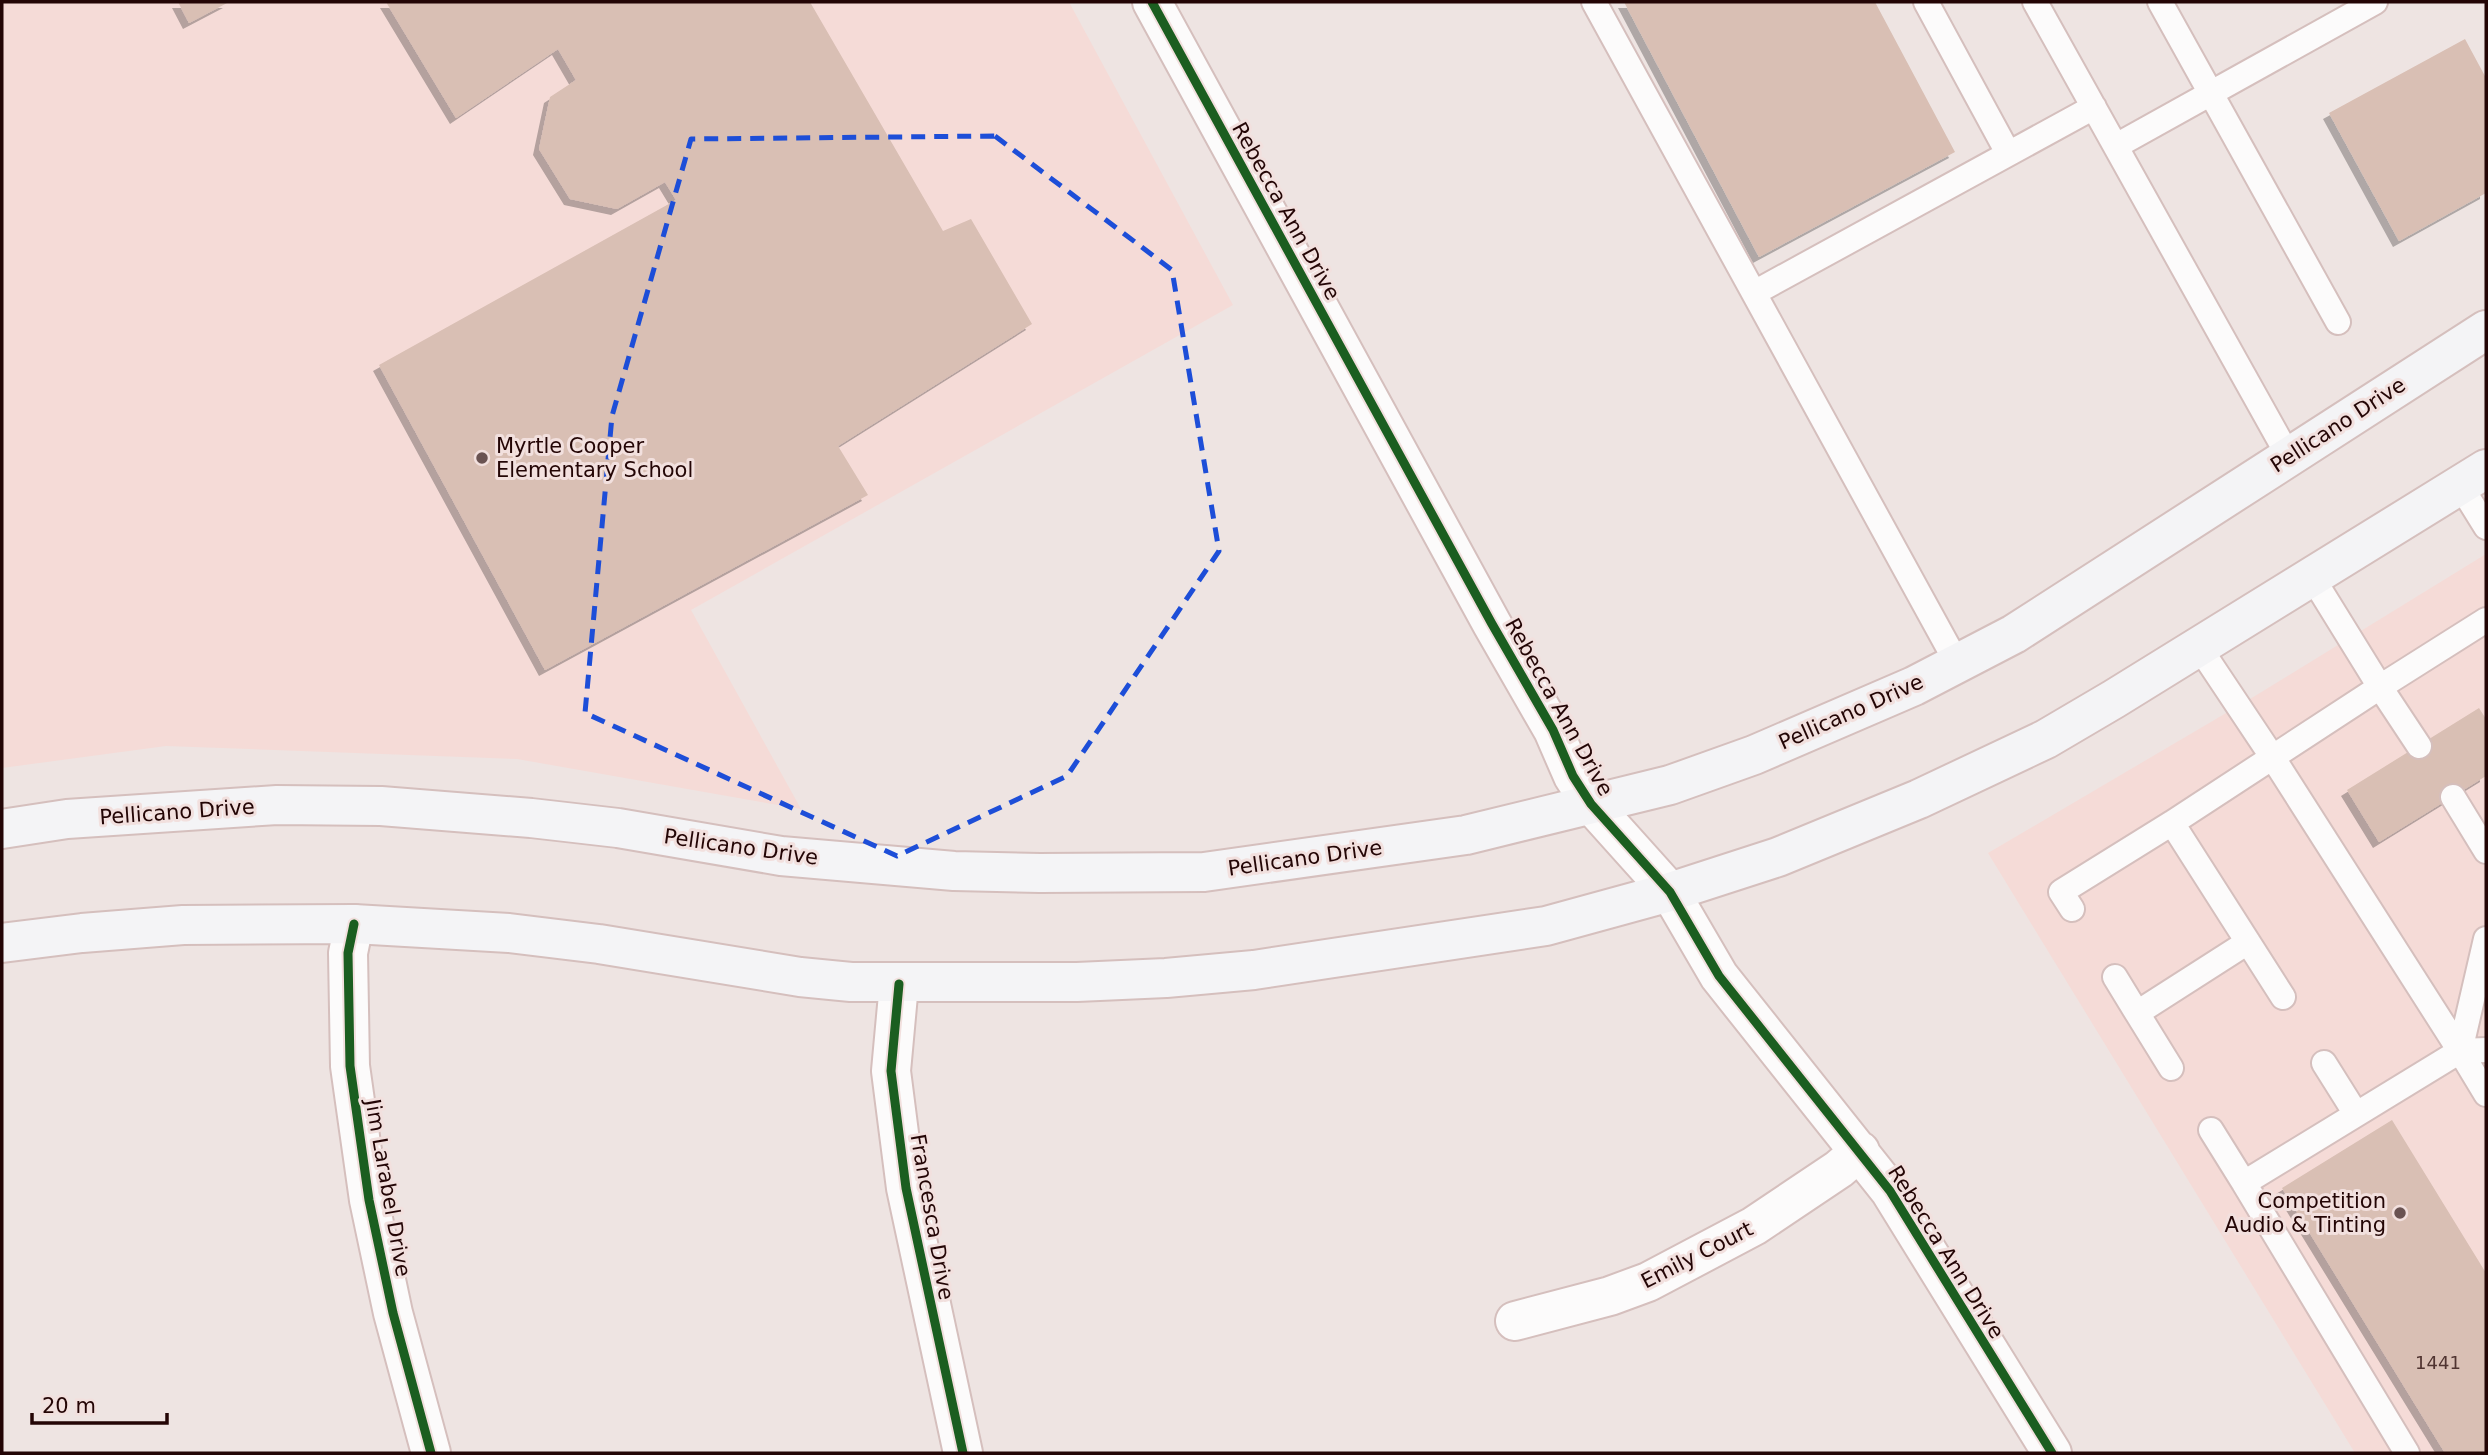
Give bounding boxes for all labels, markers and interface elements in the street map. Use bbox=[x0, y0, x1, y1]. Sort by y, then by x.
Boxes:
street label: Rebecca Ann Drive bbox=[1227, 118, 1345, 304]
street label: Pellicano Drive bbox=[2266, 373, 2410, 477]
place label: Myrtle Cooper Elementary School bbox=[496, 434, 693, 482]
marker: Myrtle Cooper Elementary School bbox=[474, 450, 490, 466]
street label: Rebecca Ann Drive bbox=[1500, 614, 1618, 800]
street label: Pellicano Drive bbox=[1775, 669, 1927, 755]
street label: Pellicano Drive bbox=[99, 795, 255, 829]
street label: Pellicano Drive bbox=[662, 824, 820, 870]
street label: Pellicano Drive bbox=[1226, 835, 1384, 881]
street label: Jim Larabel Drive bbox=[360, 1095, 415, 1279]
street label: Francesca Drive bbox=[906, 1132, 958, 1302]
street label: Rebecca Ann Drive bbox=[1883, 1161, 2009, 1343]
place label: Competition Audio & Tinting bbox=[2225, 1189, 2386, 1237]
marker: Competition Audio & Tinting bbox=[2392, 1205, 2408, 1221]
street label: Emily Court bbox=[1637, 1217, 1757, 1293]
house number: 1441 bbox=[2415, 1352, 2461, 1373]
scale bar bbox=[32, 1382, 166, 1426]
text: 20 m bbox=[42, 1394, 96, 1418]

